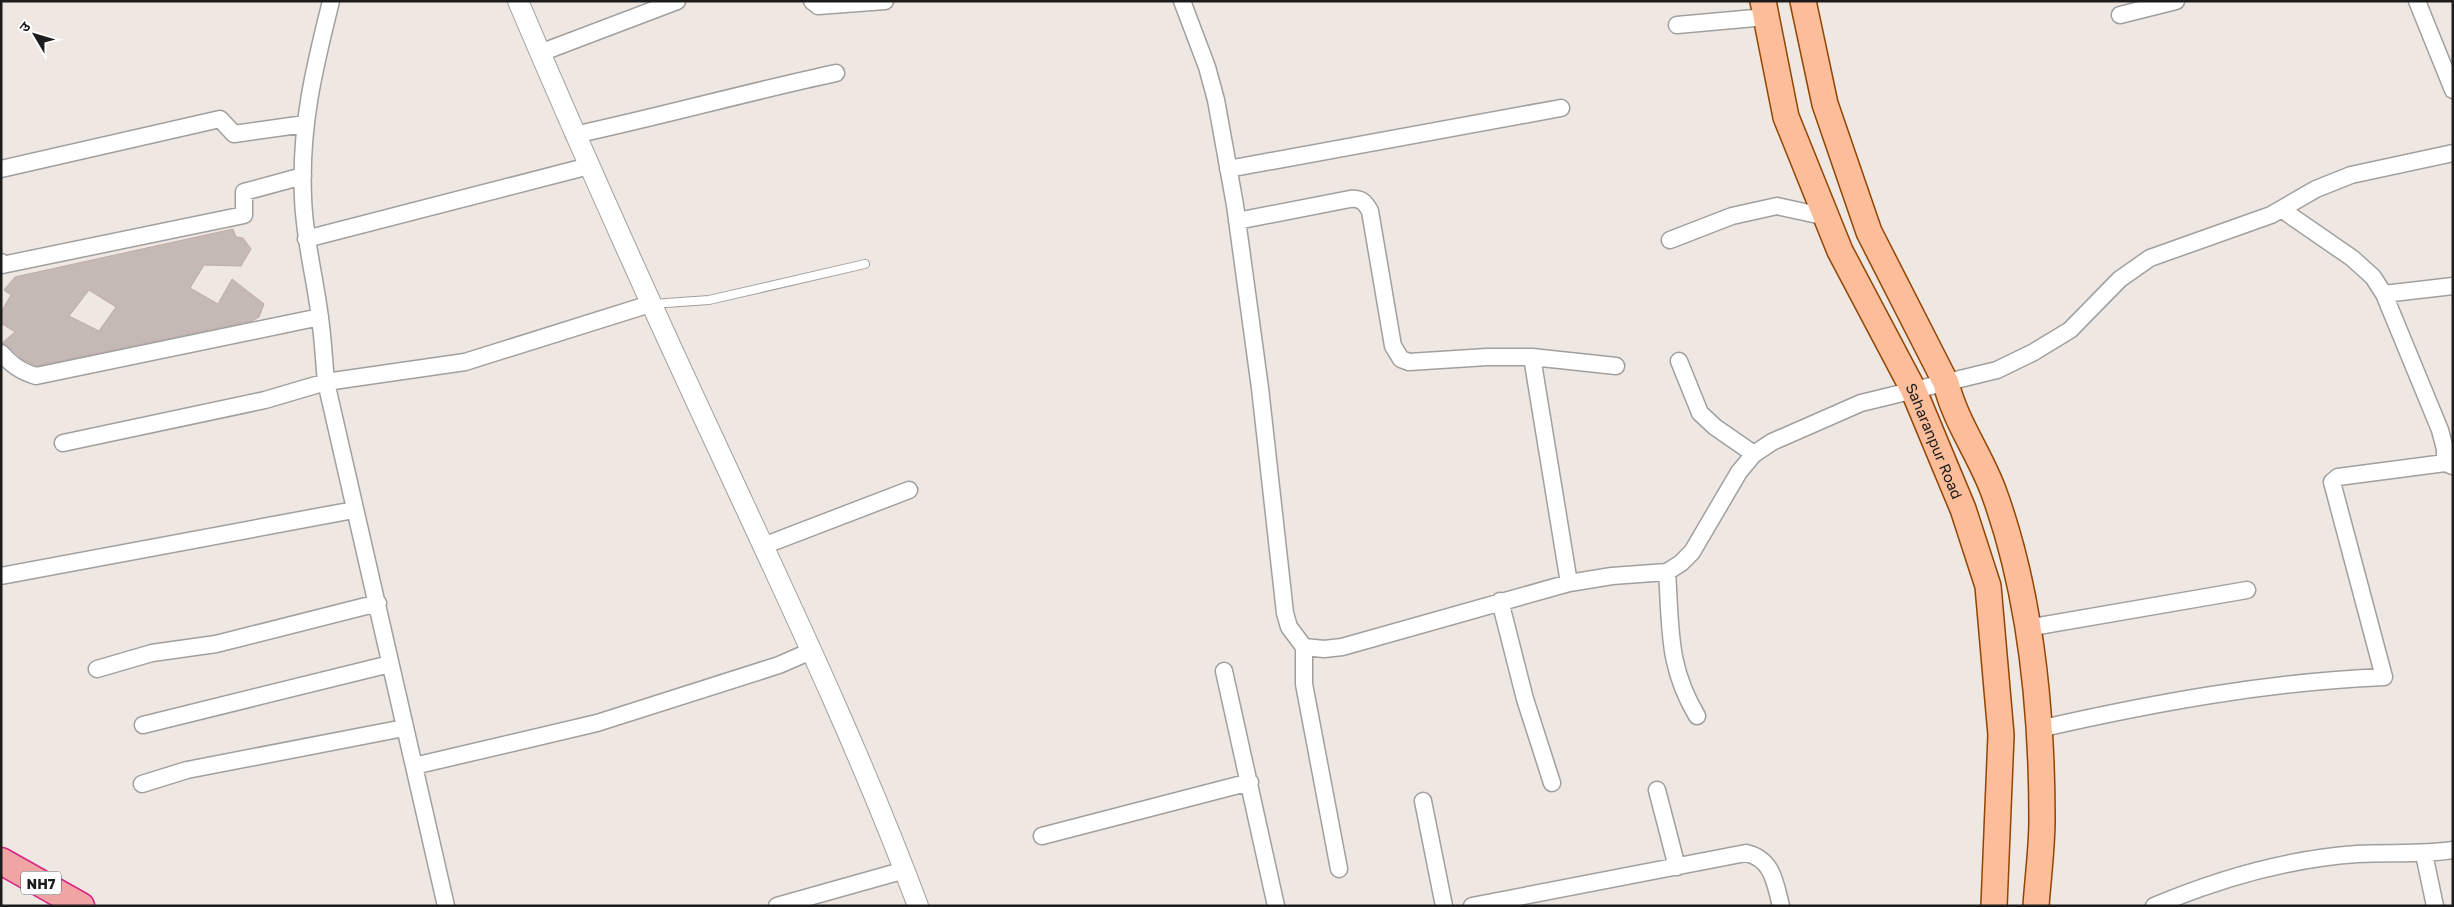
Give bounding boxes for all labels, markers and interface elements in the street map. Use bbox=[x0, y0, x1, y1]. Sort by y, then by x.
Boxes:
north arrow bbox=[10, 10, 60, 60]
text: उ bbox=[15, 18, 34, 35]
street label: Saharanpur Road bbox=[1902, 380, 1967, 502]
road number: NH7 bbox=[21, 871, 61, 894]

